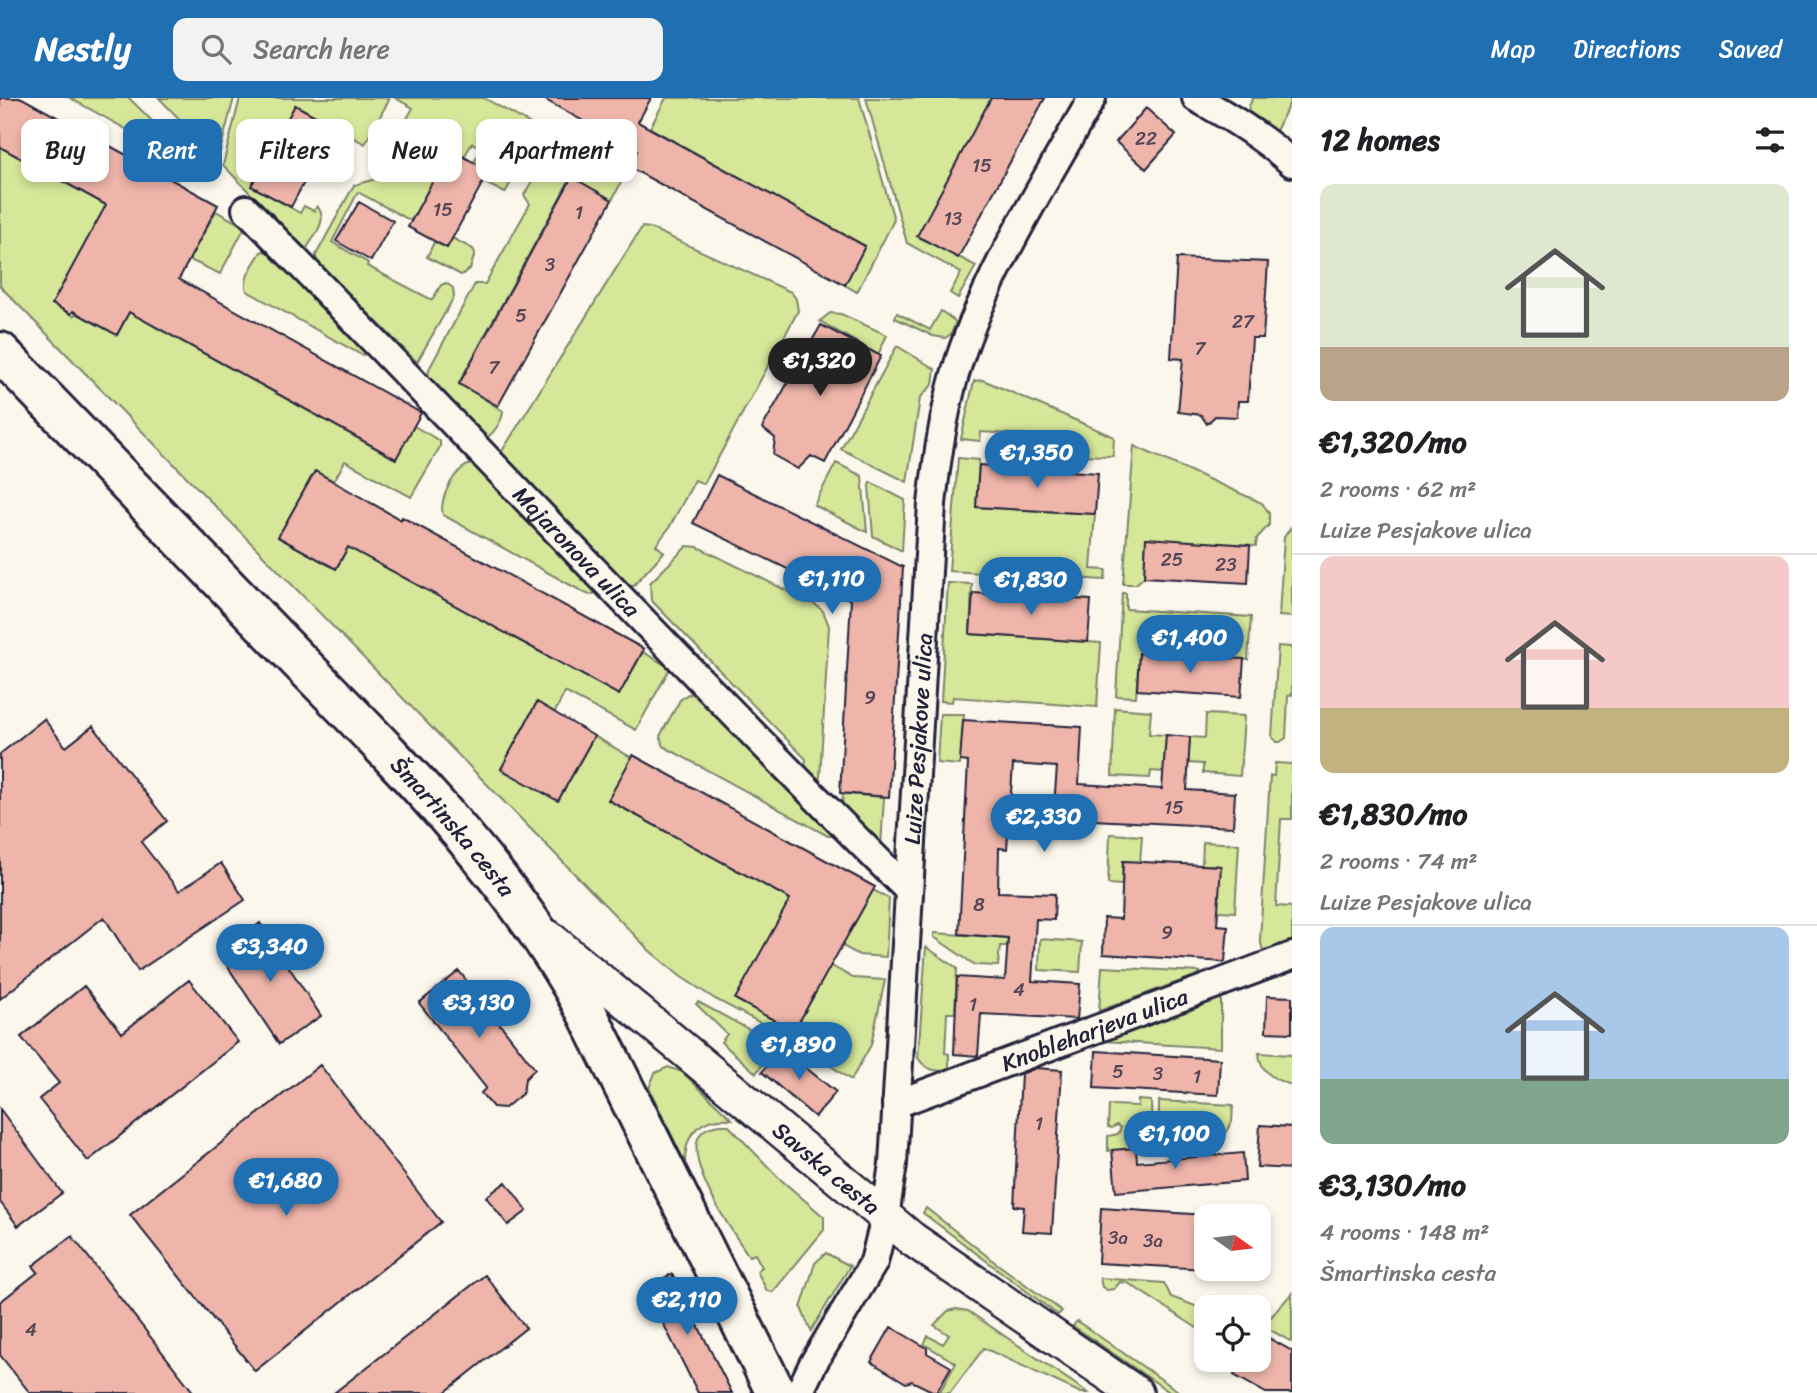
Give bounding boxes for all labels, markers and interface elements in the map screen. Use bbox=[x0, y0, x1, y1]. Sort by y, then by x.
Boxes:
search box bbox=[173, 18, 663, 81]
text: Nestly bbox=[35, 20, 131, 78]
text: Search here bbox=[253, 26, 390, 72]
text: Map bbox=[1491, 28, 1535, 70]
text: Directions bbox=[1573, 28, 1681, 70]
text: Saved bbox=[1719, 28, 1782, 70]
icon: search bbox=[197, 30, 235, 68]
text: 12 homes bbox=[1320, 113, 1440, 167]
chip: Buy bbox=[21, 119, 109, 182]
chip: Rent bbox=[123, 119, 222, 182]
chip: Filters bbox=[236, 119, 354, 182]
chip: New bbox=[368, 119, 462, 182]
chip: Apartment bbox=[476, 119, 637, 182]
icon: filters bbox=[1751, 121, 1789, 159]
house number: 22 bbox=[1135, 122, 1157, 155]
house number: 15 bbox=[972, 149, 992, 182]
house number: 15 bbox=[433, 193, 453, 226]
house number: 1 bbox=[575, 196, 583, 229]
house number: 13 bbox=[944, 202, 963, 235]
icon: home bbox=[1492, 230, 1618, 356]
house number: 3 bbox=[545, 248, 556, 281]
house number: 5 bbox=[515, 299, 527, 332]
house number: 27 bbox=[1232, 305, 1255, 338]
house number: 7 bbox=[1195, 332, 1207, 365]
pin: €1,320 bbox=[763, 338, 877, 398]
text: €1,320 bbox=[784, 340, 856, 381]
house number: 7 bbox=[489, 351, 501, 384]
text: €1,320/mo bbox=[1320, 415, 1467, 469]
pin: €1,350 bbox=[980, 430, 1094, 490]
text: €1,350 bbox=[1001, 432, 1073, 473]
text: 2 rooms · 62 m² bbox=[1320, 469, 1476, 510]
street label: Majaronova ulica bbox=[502, 476, 650, 628]
text: Luize Pesjakove ulica bbox=[1320, 510, 1532, 551]
house number: 25 bbox=[1161, 543, 1184, 576]
house number: 23 bbox=[1215, 548, 1237, 581]
pin: €1,110 bbox=[775, 556, 889, 616]
text: €1,110 bbox=[799, 558, 865, 599]
pin: €1,830 bbox=[974, 558, 1088, 617]
text: €1,830 bbox=[995, 559, 1067, 600]
icon: home bbox=[1492, 602, 1618, 728]
pin: €1,400 bbox=[1133, 616, 1247, 675]
text: €1,400 bbox=[1153, 617, 1227, 658]
street label: Luize Pesjakove ulica bbox=[892, 632, 945, 846]
house number: 9 bbox=[864, 681, 876, 714]
street label: Šmartinska cesta bbox=[380, 746, 526, 907]
text: €1,830/mo bbox=[1320, 787, 1468, 841]
house number: 15 bbox=[1164, 791, 1184, 824]
pin: €2,330 bbox=[987, 794, 1101, 854]
text: €2,330 bbox=[1007, 796, 1081, 837]
text: 2 rooms · 74 m² bbox=[1320, 841, 1477, 882]
text: Luize Pesjakove ulica bbox=[1320, 882, 1532, 923]
house number: 8 bbox=[973, 888, 985, 921]
house number: 9 bbox=[1161, 916, 1173, 949]
pin: €3,340 bbox=[213, 924, 327, 984]
text: €3,340 bbox=[232, 926, 308, 967]
house number: 4 bbox=[1013, 973, 1025, 1006]
icon: home bbox=[1492, 973, 1618, 1099]
street label: Knobleharjeva ulica bbox=[995, 976, 1195, 1084]
pin: €3,130 bbox=[422, 981, 536, 1040]
text: €3,130 bbox=[443, 982, 515, 1023]
house number: 1 bbox=[969, 988, 977, 1021]
pin: €1,890 bbox=[742, 1023, 856, 1082]
text: €1,890 bbox=[762, 1024, 836, 1065]
house number: 5 bbox=[1112, 1055, 1124, 1088]
house number: 3 bbox=[1153, 1057, 1164, 1090]
house number: 1 bbox=[1193, 1060, 1201, 1093]
house number: 1 bbox=[1035, 1107, 1043, 1140]
street label: Savska cesta bbox=[763, 1111, 890, 1226]
pin: €1,100 bbox=[1118, 1112, 1232, 1171]
text: €1,100 bbox=[1140, 1113, 1210, 1154]
pin: €1,680 bbox=[229, 1158, 343, 1218]
text: €3,130/mo bbox=[1320, 1158, 1466, 1212]
text: €1,680 bbox=[250, 1160, 322, 1201]
north arrow bbox=[1194, 1204, 1270, 1281]
map controls bbox=[1194, 1204, 1271, 1372]
text: 4 rooms · 148 m² bbox=[1320, 1212, 1489, 1253]
house number: 3a bbox=[1108, 1221, 1128, 1254]
house number: 3a bbox=[1143, 1224, 1163, 1257]
text: Šmartinska cesta bbox=[1320, 1253, 1496, 1294]
pin: €2,110 bbox=[630, 1278, 744, 1337]
text: €2,110 bbox=[653, 1279, 722, 1320]
button: locate bbox=[1194, 1295, 1271, 1372]
house number: 4 bbox=[25, 1313, 37, 1346]

